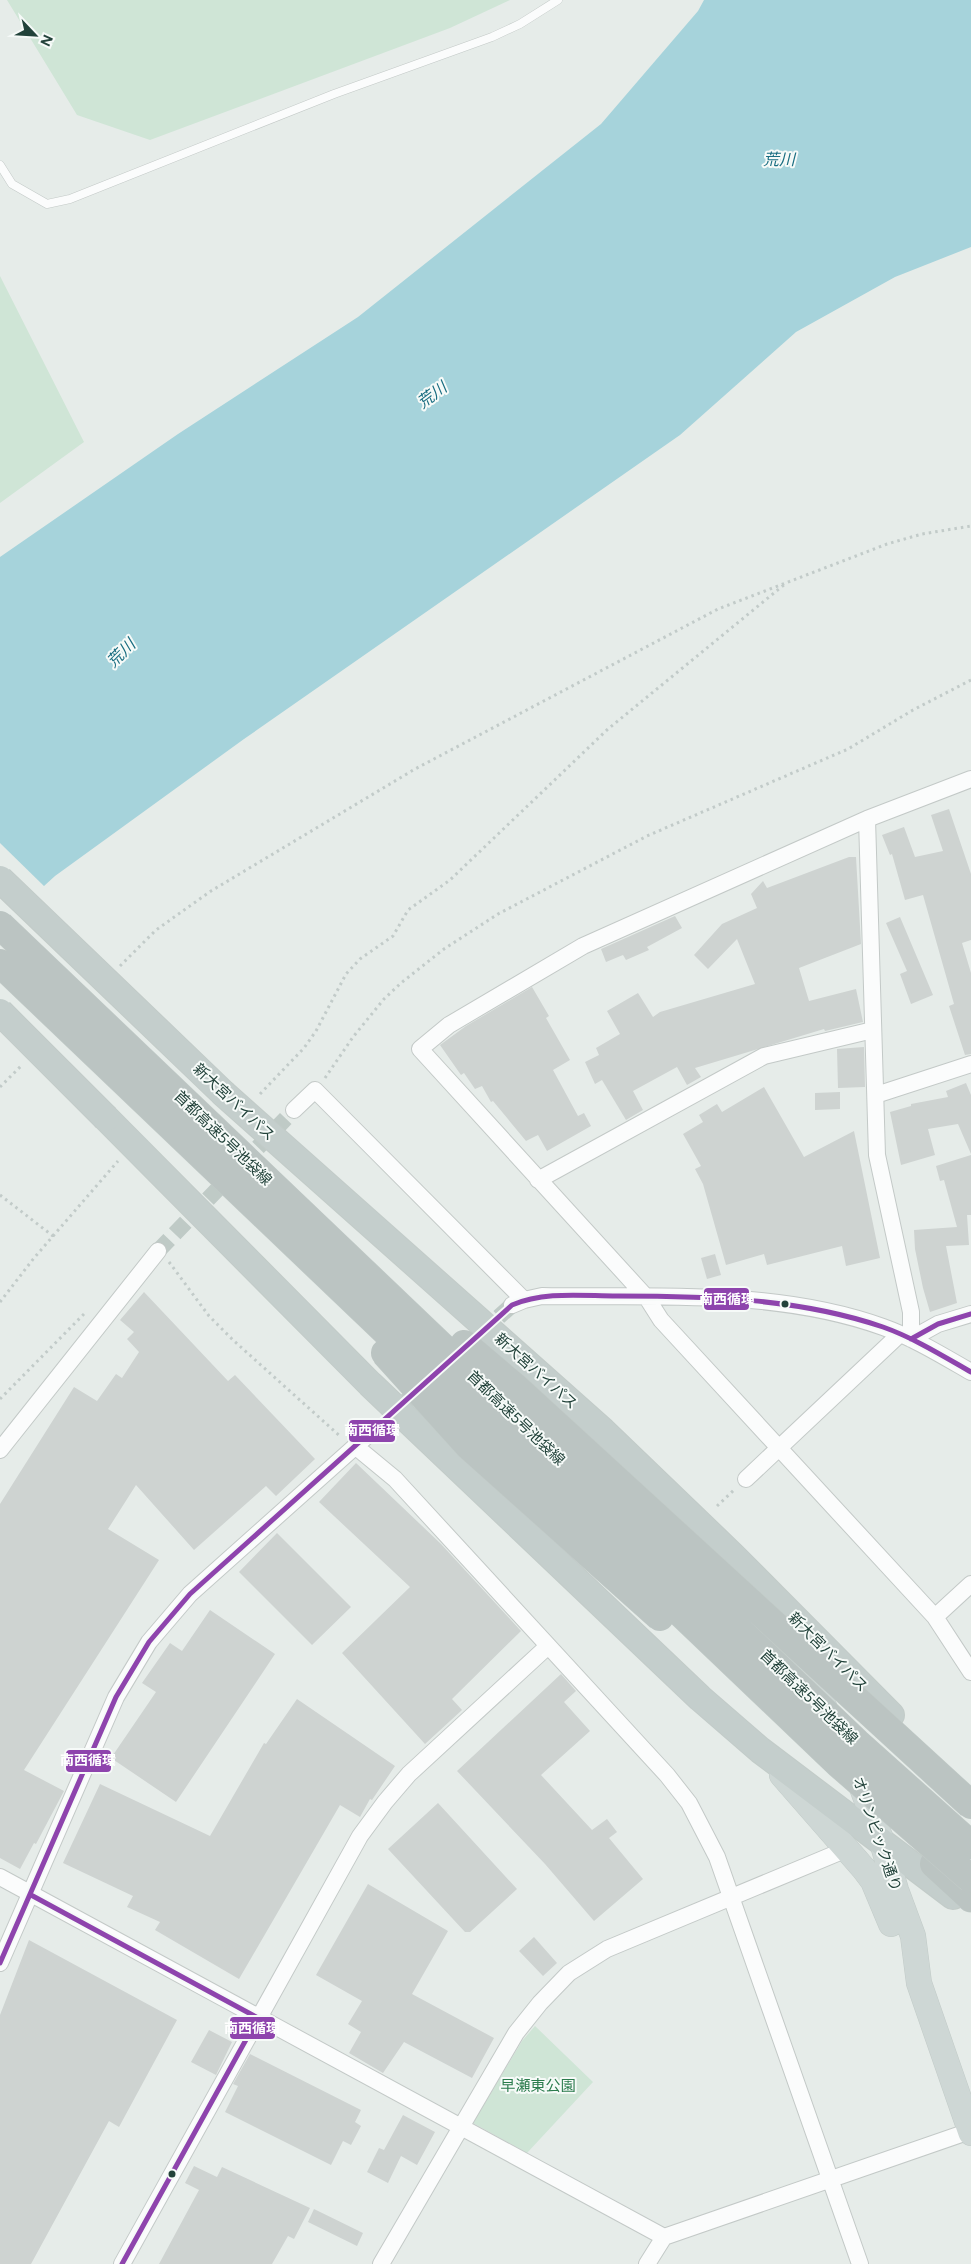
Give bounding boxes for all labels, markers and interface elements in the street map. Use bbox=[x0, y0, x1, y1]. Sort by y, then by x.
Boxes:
north arrow bbox=[10, 10, 60, 60]
text: N bbox=[36, 32, 56, 49]
water label: 荒川 bbox=[763, 150, 797, 169]
water label: 荒川 bbox=[413, 377, 452, 412]
water label: 荒川 bbox=[103, 634, 140, 671]
street label: 新大宮バイパス bbox=[190, 1060, 278, 1144]
street label: 首都高速5号池袋線 bbox=[170, 1087, 276, 1189]
line badge: 南西循環 bbox=[703, 1287, 750, 1311]
text: 南西循環 bbox=[699, 1291, 755, 1308]
unlabelled marker bbox=[780, 1299, 790, 1309]
street label: 新大宮バイパス bbox=[491, 1329, 581, 1413]
street label: 首都高速5号池袋線 bbox=[463, 1367, 569, 1469]
line badge: 南西循環 bbox=[348, 1419, 396, 1443]
text: 南西循環 bbox=[344, 1422, 400, 1439]
street label: 新大宮バイパス bbox=[785, 1609, 871, 1695]
street label: 首都高速5号池袋線 bbox=[756, 1646, 862, 1748]
line badge: 南西循環 bbox=[65, 1749, 112, 1773]
text: 南西循環 bbox=[60, 1752, 116, 1769]
street label: オリンピック通り bbox=[849, 1774, 905, 1894]
line badge: 南西循環 bbox=[229, 2016, 276, 2040]
text: 南西循環 bbox=[224, 2020, 280, 2037]
park label: 早瀬東公園 bbox=[500, 2077, 576, 2095]
unlabelled marker bbox=[167, 2169, 177, 2179]

